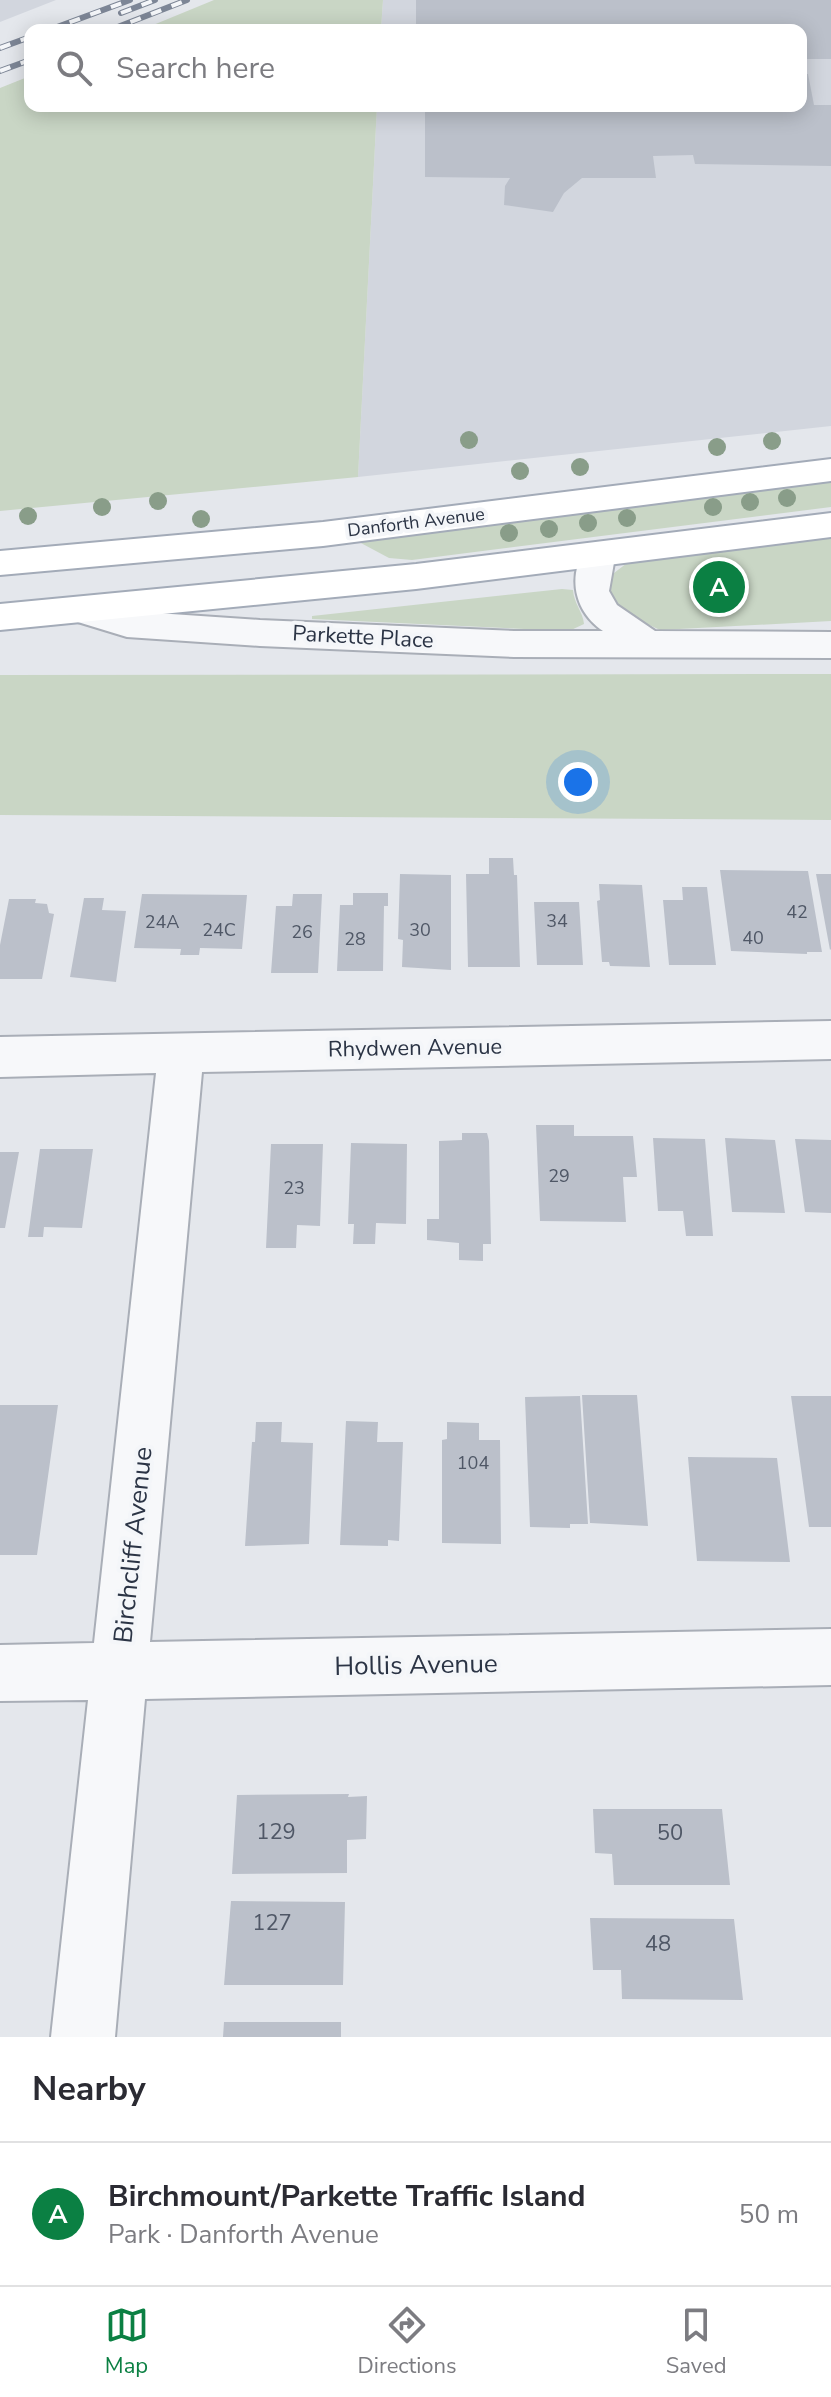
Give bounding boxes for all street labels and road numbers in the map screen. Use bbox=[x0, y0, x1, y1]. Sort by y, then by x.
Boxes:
street label: Danforth Avenue bbox=[346, 502, 486, 542]
street label: Parkette Place bbox=[292, 618, 434, 656]
street label: Rhydwen Avenue bbox=[328, 1031, 502, 1065]
street label: Birchcliff Avenue bbox=[105, 1445, 161, 1645]
street label: Hollis Avenue bbox=[334, 1646, 498, 1684]

